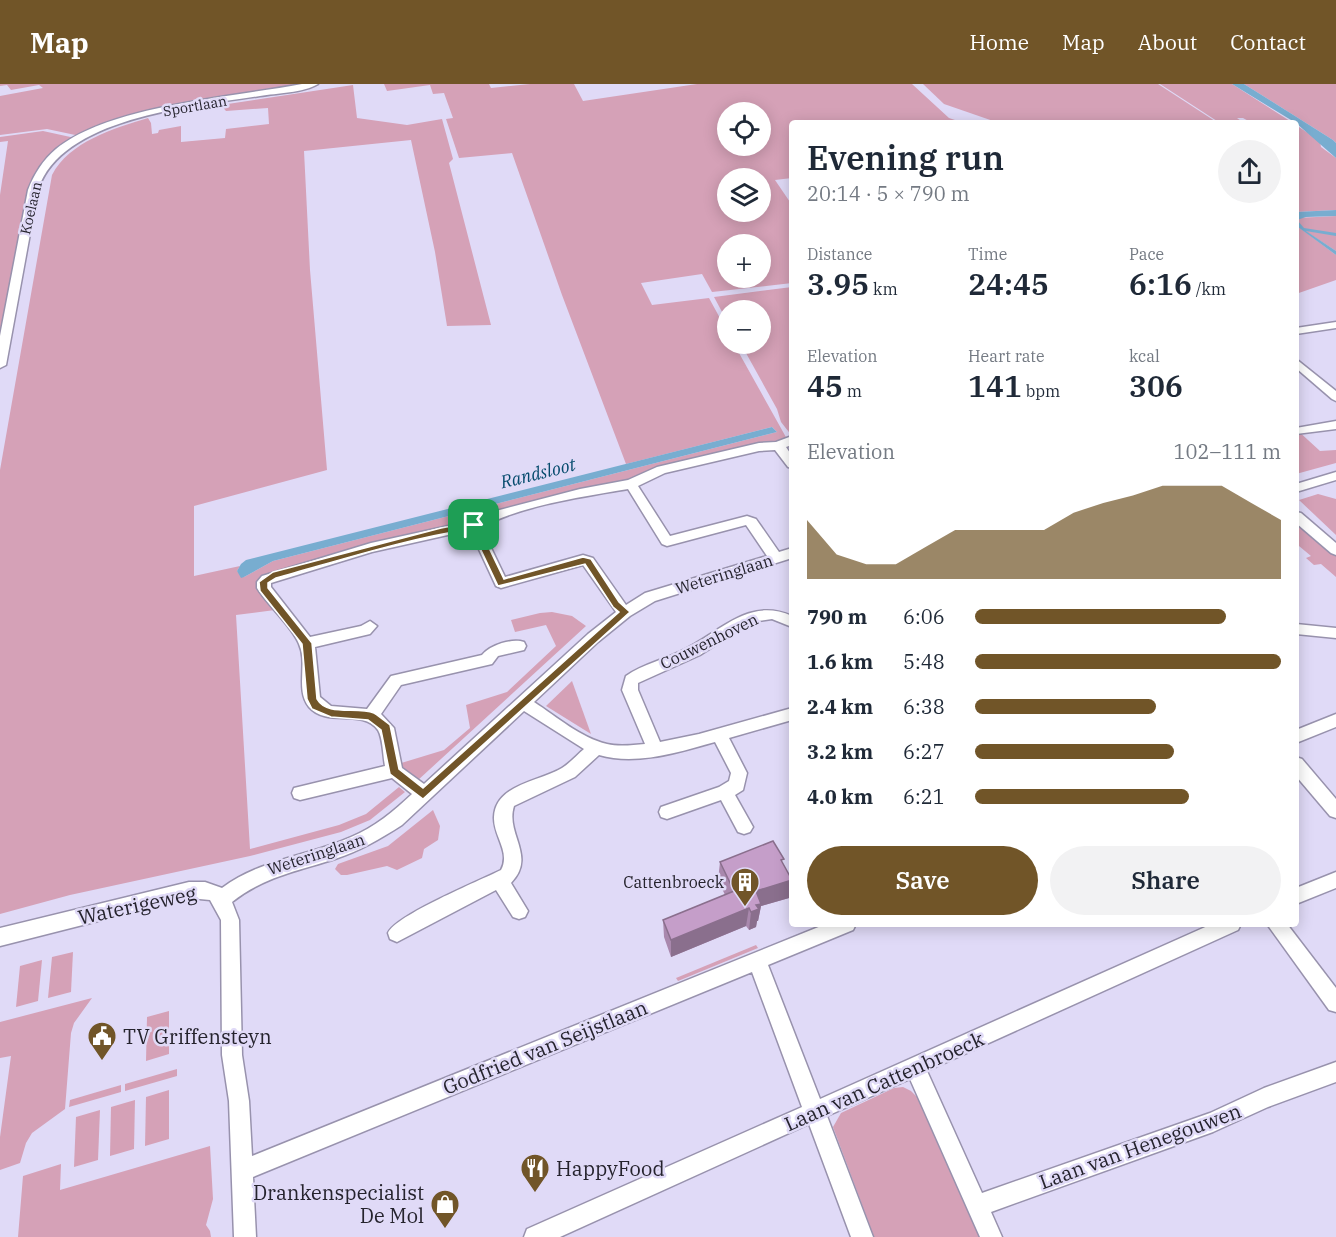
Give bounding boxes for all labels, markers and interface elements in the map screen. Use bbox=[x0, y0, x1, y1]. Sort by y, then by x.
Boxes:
text: Map bbox=[30, 24, 89, 61]
text: Home bbox=[969, 28, 1029, 56]
text: Map bbox=[1062, 28, 1105, 56]
text: About bbox=[1138, 28, 1197, 56]
text: Contact bbox=[1230, 28, 1306, 56]
street label: Sportlaan bbox=[162, 92, 228, 120]
map controls bbox=[717, 102, 771, 354]
button: locate bbox=[717, 102, 771, 156]
text: Evening run bbox=[807, 136, 1004, 179]
button: share bbox=[1218, 140, 1281, 203]
button: layers bbox=[717, 168, 771, 222]
street label: Koelaan bbox=[16, 180, 46, 236]
text: 20:14 · 5 × 790 m bbox=[807, 180, 970, 207]
button: + bbox=[717, 234, 771, 288]
text: Distance bbox=[807, 244, 872, 264]
text: Time bbox=[968, 244, 1007, 264]
text: Pace bbox=[1129, 244, 1164, 264]
text: 3.95 bbox=[807, 264, 869, 303]
text: 24:45 bbox=[968, 264, 1049, 303]
text: 6:16 bbox=[1129, 264, 1192, 303]
text: km bbox=[869, 279, 898, 299]
text: /km bbox=[1192, 279, 1226, 299]
button: − bbox=[717, 300, 771, 354]
text: Elevation bbox=[807, 346, 877, 366]
text: Heart rate bbox=[968, 346, 1045, 366]
text: kcal bbox=[1129, 346, 1160, 366]
text: 45 bbox=[807, 366, 843, 405]
text: 141 bbox=[968, 366, 1022, 405]
text: 306 bbox=[1129, 366, 1183, 405]
text: m bbox=[843, 381, 862, 401]
text: bpm bbox=[1022, 381, 1060, 401]
text: Elevation bbox=[807, 438, 895, 465]
text: 102–111 m bbox=[1174, 438, 1281, 465]
water label: Randsloot bbox=[497, 452, 579, 494]
pin bbox=[448, 499, 499, 550]
icon: arrive bbox=[457, 508, 490, 541]
street label: Weteringlaan bbox=[673, 550, 775, 598]
text: 790 m bbox=[807, 603, 867, 630]
text: 6:06 bbox=[903, 603, 945, 630]
street label: Couwenhoven bbox=[657, 609, 761, 673]
text: 1.6 km bbox=[807, 648, 873, 675]
text: 5:48 bbox=[903, 648, 945, 675]
text: 2.4 km bbox=[807, 693, 873, 720]
text: 6:38 bbox=[903, 693, 945, 720]
text: 3.2 km bbox=[807, 738, 873, 765]
text: 6:27 bbox=[903, 738, 945, 765]
text: 4.0 km bbox=[807, 783, 873, 810]
text: 6:21 bbox=[903, 783, 945, 810]
street label: Weteringlaan bbox=[265, 829, 367, 879]
button: Save bbox=[807, 846, 1038, 915]
button: Share bbox=[1050, 846, 1281, 915]
building icon: Cattenbroeck bbox=[729, 866, 761, 908]
place label: Cattenbroeck bbox=[623, 872, 725, 892]
street label: Waterigeweg bbox=[75, 879, 199, 931]
street label: Godfried van Seijstlaan bbox=[439, 993, 652, 1100]
public building icon: TV Griffensteyn bbox=[86, 1020, 118, 1062]
place label: TV Griffensteyn bbox=[123, 1023, 272, 1050]
street label: Laan van Cattenbroeck bbox=[780, 1025, 988, 1137]
street label: Laan van Henegouwen bbox=[1035, 1097, 1245, 1195]
restaurant icon: HappyFood bbox=[519, 1152, 551, 1194]
place label: HappyFood bbox=[556, 1155, 665, 1182]
place label: Drankenspecialist De Mol bbox=[253, 1179, 424, 1229]
shop icon: Drankenspecialist De Mol bbox=[429, 1188, 461, 1230]

